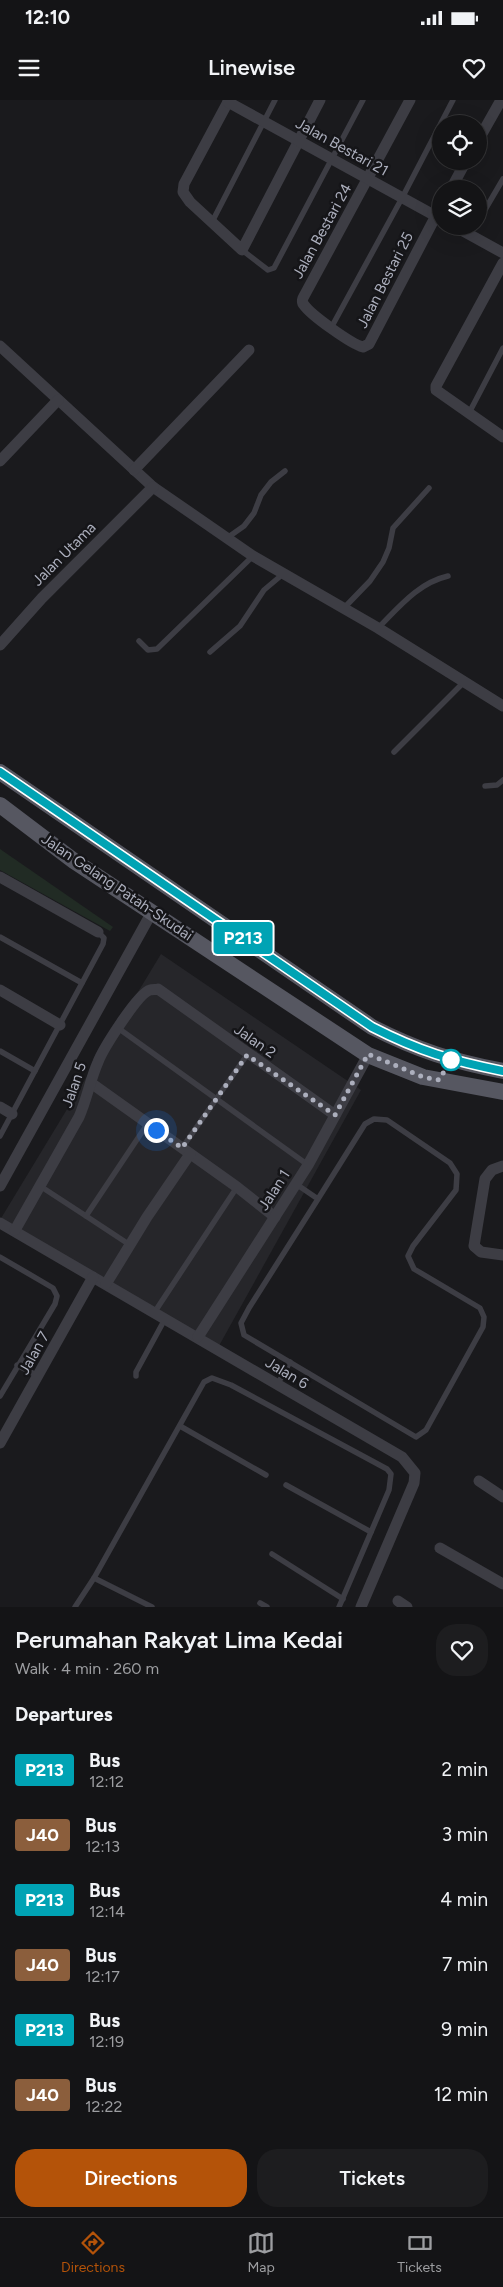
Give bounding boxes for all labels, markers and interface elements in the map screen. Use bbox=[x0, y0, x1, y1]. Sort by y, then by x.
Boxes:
text: 12:10 bbox=[25, 6, 70, 29]
icon: menu bbox=[15, 54, 43, 82]
text: Linewise bbox=[208, 54, 295, 81]
icon: heart bbox=[460, 54, 488, 82]
street label: Jalan Bestari 21 bbox=[293, 114, 391, 180]
map controls bbox=[432, 115, 487, 235]
button: locate bbox=[432, 115, 487, 170]
street label: Jalan Bestari 24 bbox=[288, 180, 356, 282]
button: layers bbox=[432, 180, 487, 235]
street label: Jalan Bestari 25 bbox=[353, 229, 417, 331]
street label: Jalan Utama bbox=[28, 518, 100, 590]
street label: Jalan Gelang Patah-Skudai bbox=[38, 830, 196, 944]
line badge: P213 bbox=[208, 922, 278, 954]
text: P213 bbox=[224, 927, 262, 949]
street label: Jalan 2 bbox=[231, 1020, 279, 1062]
unlabelled marker bbox=[440, 1049, 462, 1071]
street label: Jalan 5 bbox=[58, 1060, 90, 1110]
your location bbox=[144, 1118, 169, 1143]
street label: Jalan 1 bbox=[254, 1166, 294, 1214]
street label: Jalan 7 bbox=[15, 1328, 53, 1378]
street label: Jalan 6 bbox=[262, 1353, 312, 1393]
button: heart bbox=[436, 1624, 488, 1676]
text: Perumahan Rakyat Lima Kedai bbox=[15, 1625, 343, 1654]
text: Walk · 4 min · 260 m bbox=[15, 1659, 159, 1678]
text: Departures bbox=[15, 1703, 113, 1726]
text: Bus bbox=[89, 1749, 120, 1772]
text: 2 min bbox=[442, 1758, 488, 1781]
text: P213 bbox=[25, 1759, 64, 1781]
text: 12:12 bbox=[89, 1772, 124, 1791]
text: Bus bbox=[85, 1814, 116, 1837]
text: 3 min bbox=[442, 1823, 488, 1846]
text: J40 bbox=[26, 1824, 59, 1846]
text: 12:13 bbox=[85, 1837, 120, 1856]
text: Bus bbox=[89, 1879, 120, 1902]
text: 4 min bbox=[440, 1888, 488, 1911]
text: P213 bbox=[25, 1889, 64, 1911]
text: 12:14 bbox=[89, 1902, 125, 1921]
text: Bus bbox=[85, 1944, 116, 1967]
text: 7 min bbox=[442, 1953, 488, 1976]
text: J40 bbox=[26, 1954, 59, 1976]
text: 12:17 bbox=[85, 1967, 120, 1986]
text: Bus bbox=[89, 2009, 120, 2032]
text: 9 min bbox=[441, 2018, 488, 2041]
text: P213 bbox=[25, 2019, 64, 2041]
text: 12:19 bbox=[89, 2032, 124, 2051]
text: Bus bbox=[85, 2074, 116, 2097]
text: 12 min bbox=[434, 2083, 488, 2106]
text: J40 bbox=[26, 2084, 59, 2106]
text: 12:22 bbox=[85, 2097, 123, 2116]
button: Directions bbox=[15, 2149, 247, 2207]
button: Tickets bbox=[257, 2149, 488, 2207]
tab: Directions bbox=[61, 2229, 125, 2276]
tab: Map bbox=[247, 2229, 275, 2276]
tab: Tickets bbox=[397, 2229, 442, 2276]

